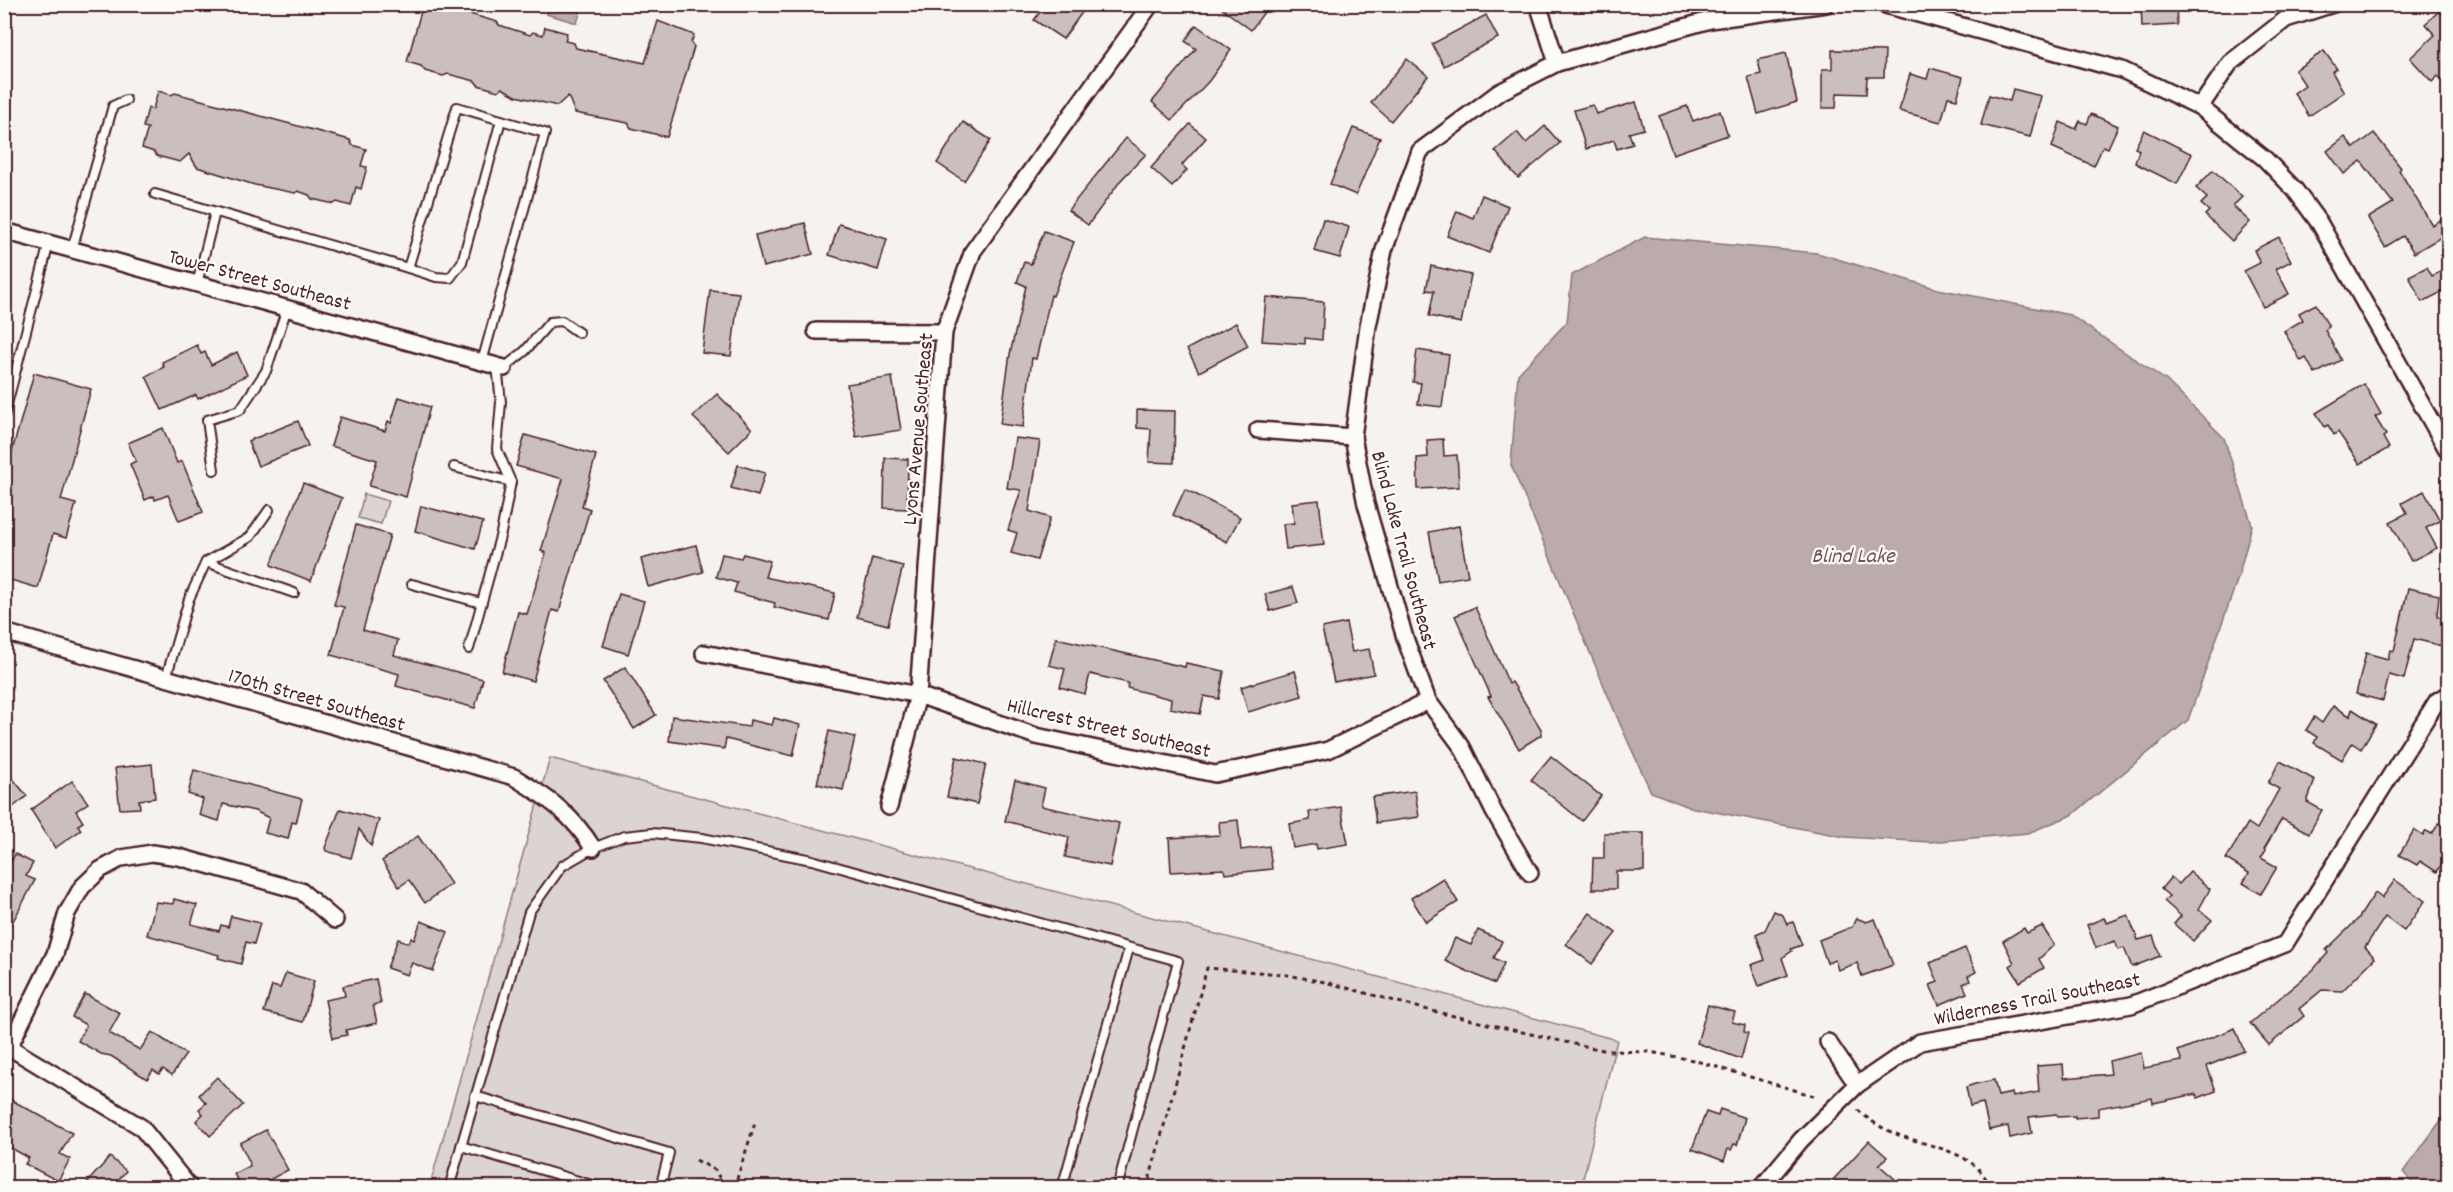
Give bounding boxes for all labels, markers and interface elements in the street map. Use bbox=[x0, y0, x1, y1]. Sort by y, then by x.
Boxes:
street label: Tower Street Southeast bbox=[165, 243, 354, 321]
street label: Lyons Avenue Southeast bbox=[897, 332, 943, 527]
street label: Blind Lake Trail Southeast bbox=[1361, 448, 1443, 654]
water label: Blind Lake bbox=[1811, 542, 1896, 573]
street label: 170th Street Southeast bbox=[224, 662, 408, 742]
street label: Hillcrest Street Southeast bbox=[1004, 692, 1213, 768]
street label: Wilderness Trail Southeast bbox=[1932, 966, 2144, 1036]

